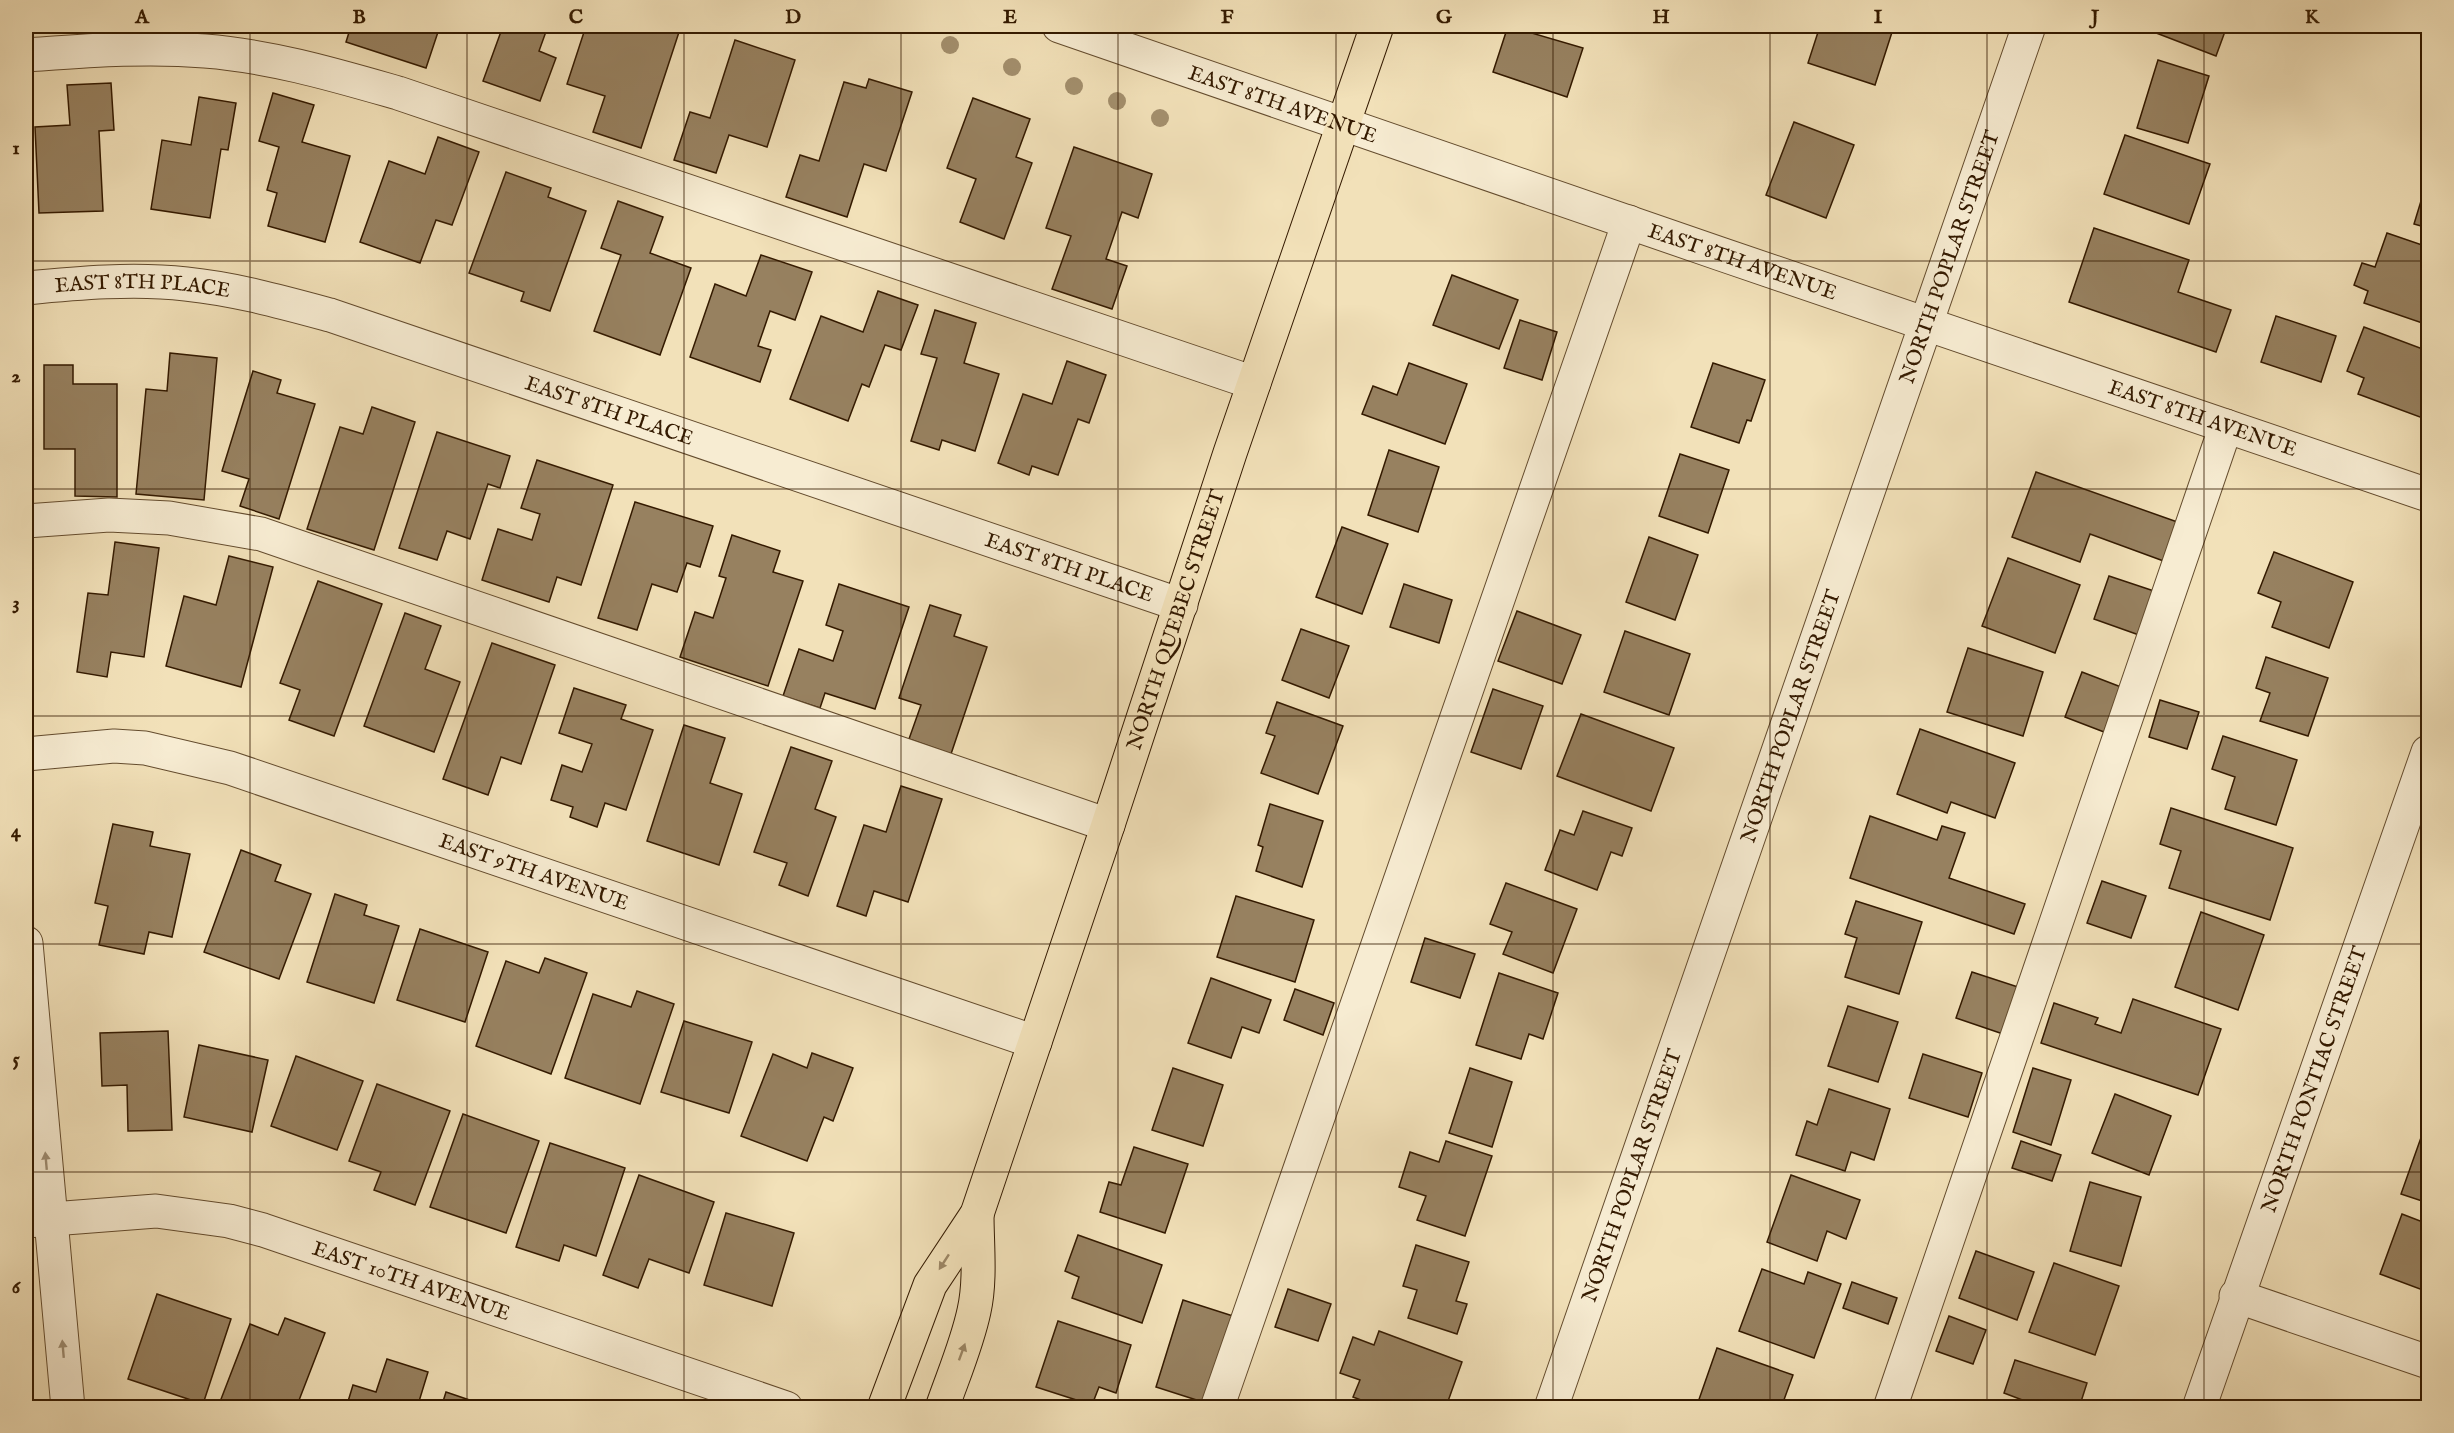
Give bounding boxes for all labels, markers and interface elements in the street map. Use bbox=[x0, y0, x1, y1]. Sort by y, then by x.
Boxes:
text: A bbox=[134, 5, 150, 30]
text: B bbox=[352, 5, 366, 30]
text: C bbox=[569, 5, 583, 30]
text: D bbox=[785, 5, 801, 30]
text: E bbox=[1003, 5, 1017, 30]
text: F bbox=[1221, 5, 1234, 30]
text: G bbox=[1436, 5, 1453, 30]
text: H bbox=[1652, 5, 1670, 30]
text: I bbox=[1874, 5, 1883, 30]
text: J bbox=[2088, 5, 2100, 30]
text: K bbox=[2305, 5, 2321, 30]
street label: EAST 8TH AVENUE bbox=[1184, 60, 1380, 150]
street label: NORTH POPLAR STREET bbox=[1894, 127, 2007, 388]
text: 1 bbox=[12, 136, 20, 161]
street label: EAST 8TH AVENUE bbox=[1644, 218, 1840, 307]
street label: EAST 8TH PLACE bbox=[54, 269, 232, 305]
text: 2 bbox=[11, 364, 21, 389]
street label: EAST 8TH PLACE bbox=[521, 370, 697, 453]
street label: EAST 8TH AVENUE bbox=[2104, 375, 2300, 464]
street label: NORTH QUEBEC STREET bbox=[1121, 486, 1232, 754]
street label: EAST 8TH PLACE bbox=[981, 527, 1157, 610]
street label: NORTH POPLAR STREET bbox=[1735, 586, 1848, 847]
text: 3 bbox=[12, 591, 20, 616]
text: 4 bbox=[11, 819, 22, 844]
street label: EAST 9TH AVENUE bbox=[435, 828, 632, 918]
street label: NORTH PONTIAC STREET bbox=[2256, 942, 2374, 1217]
street label: NORTH POPLAR STREET bbox=[1577, 1045, 1689, 1306]
text: 5 bbox=[12, 1047, 20, 1072]
one-way arrow bbox=[41, 1151, 51, 1170]
street label: EAST 10TH AVENUE bbox=[308, 1236, 513, 1328]
one-way arrow bbox=[938, 1254, 949, 1270]
text: 6 bbox=[12, 1275, 22, 1300]
one-way arrow bbox=[58, 1340, 68, 1359]
one-way arrow bbox=[957, 1343, 967, 1361]

